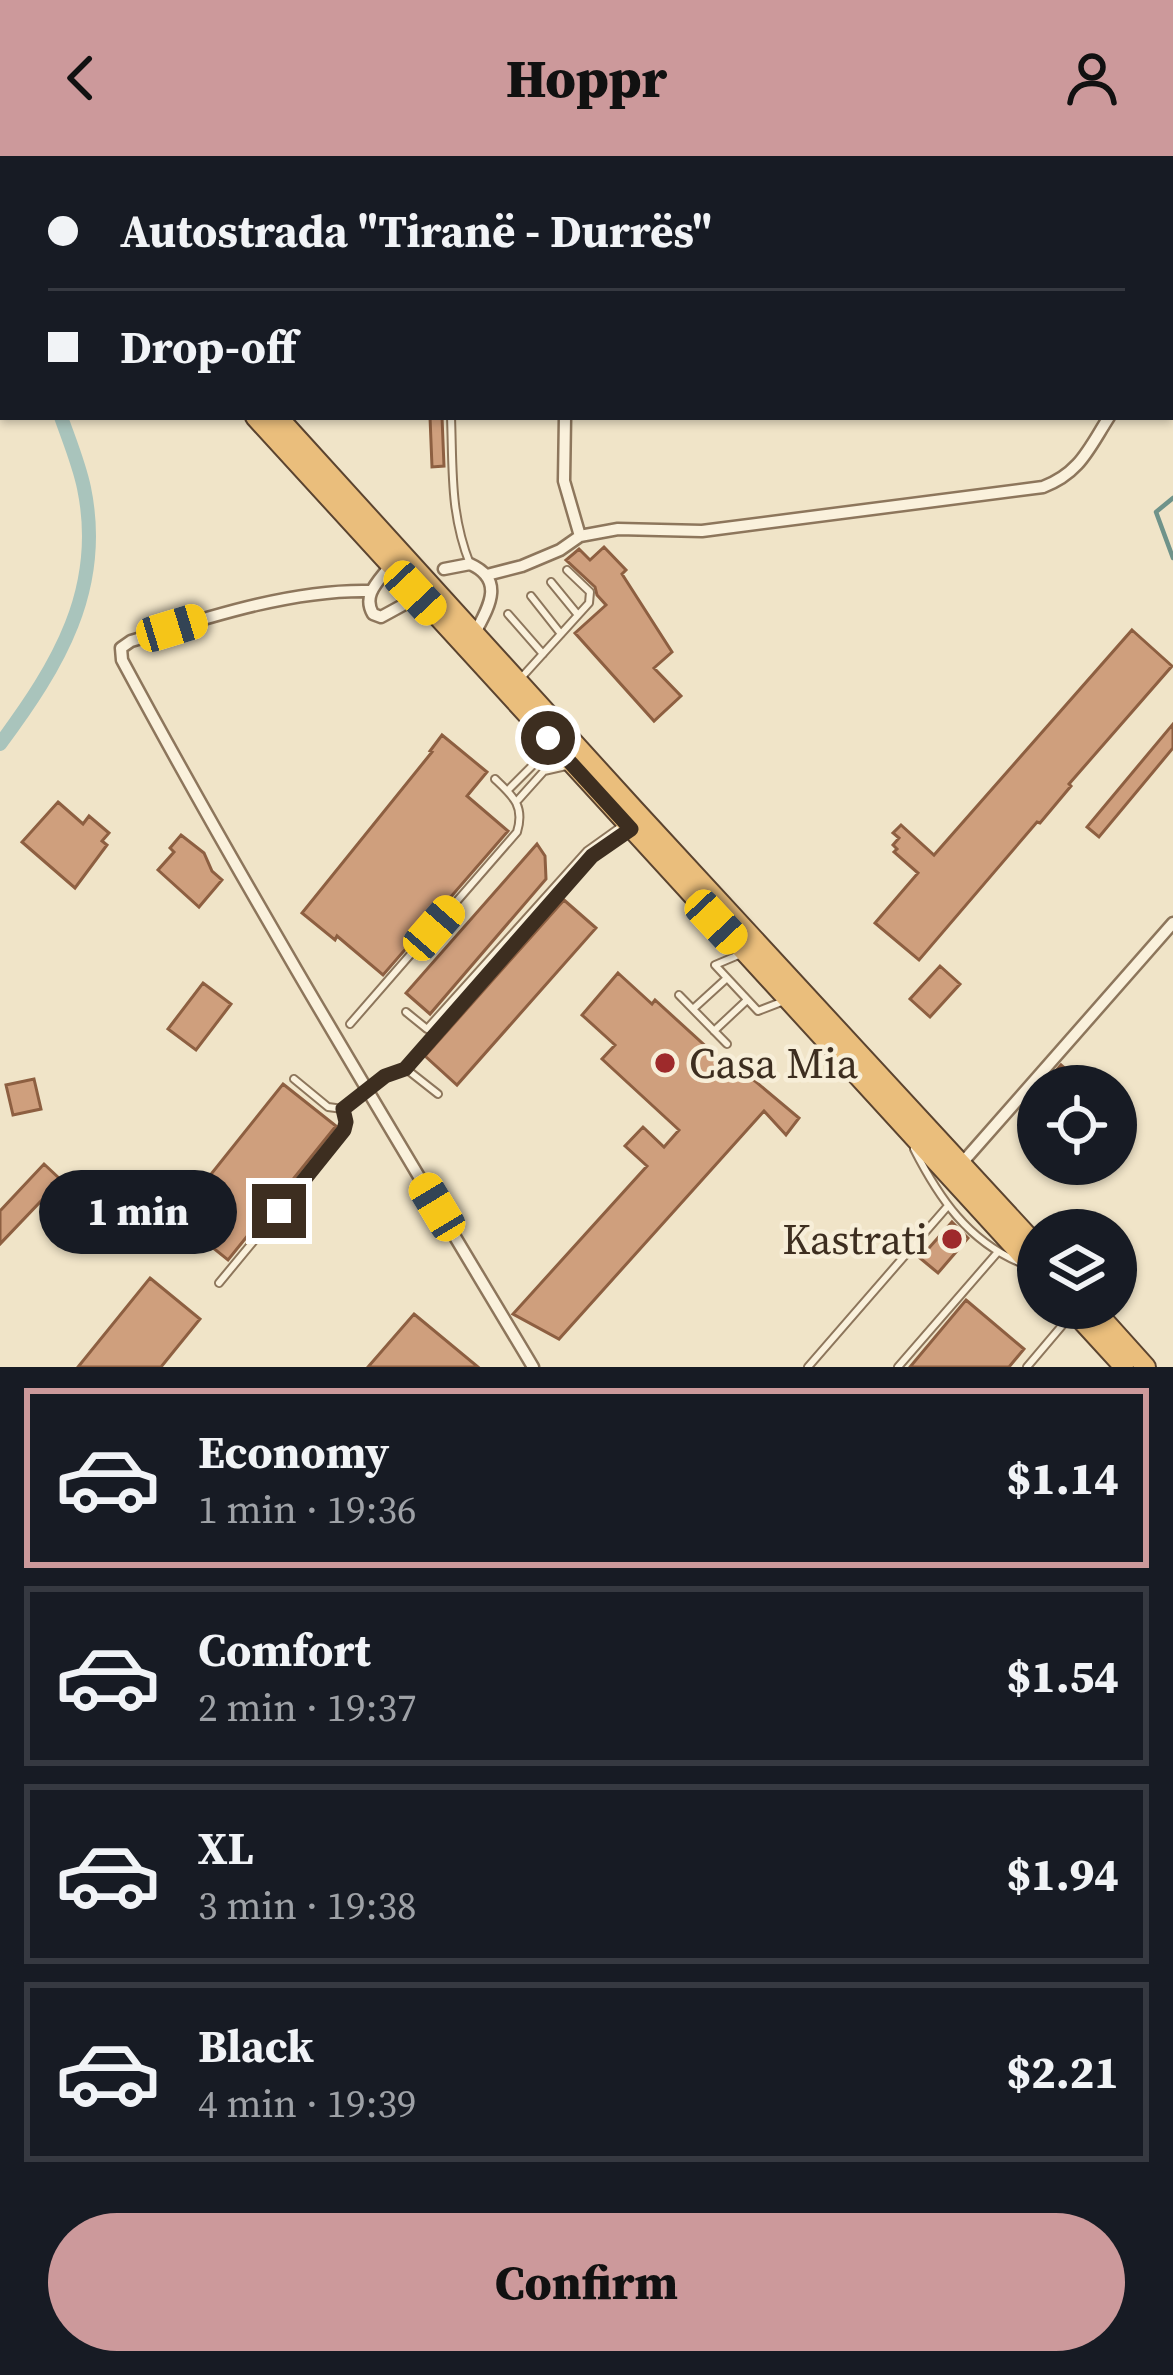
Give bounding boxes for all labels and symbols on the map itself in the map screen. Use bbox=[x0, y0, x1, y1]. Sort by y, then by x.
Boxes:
car bbox=[377, 554, 453, 632]
car bbox=[132, 600, 212, 656]
route start bbox=[521, 711, 575, 765]
car bbox=[678, 883, 754, 961]
car bbox=[397, 889, 471, 967]
place label: Casa Mia bbox=[689, 1034, 859, 1092]
marker: Casa Mia bbox=[652, 1050, 678, 1076]
car bbox=[403, 1167, 471, 1247]
callout: 1 min bbox=[39, 1169, 237, 1253]
route end bbox=[252, 1184, 306, 1238]
place label: Kastrati bbox=[782, 1210, 928, 1268]
marker: Kastrati bbox=[939, 1226, 965, 1252]

